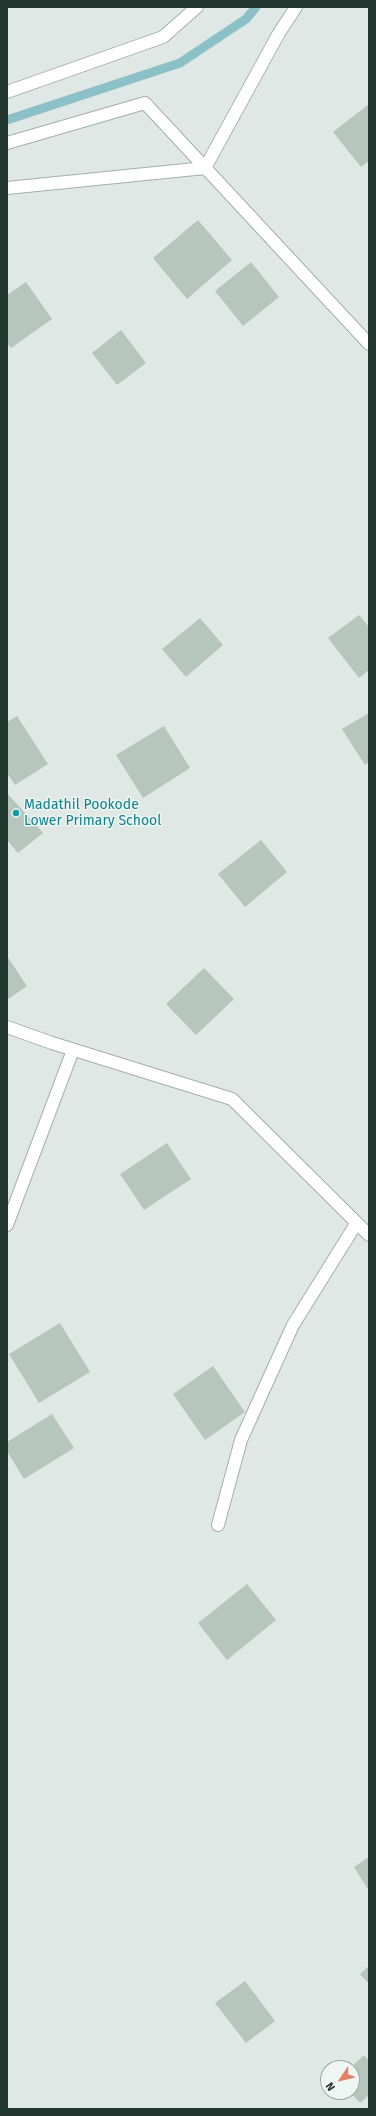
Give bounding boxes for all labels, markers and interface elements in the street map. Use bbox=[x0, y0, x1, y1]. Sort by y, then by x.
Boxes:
place label: Madathil Pookode Lower Primary School bbox=[24, 797, 161, 830]
marker: Madathil Pookode Lower Primary School bbox=[11, 808, 21, 818]
north arrow bbox=[320, 2060, 360, 2100]
text: N bbox=[323, 2080, 338, 2093]

